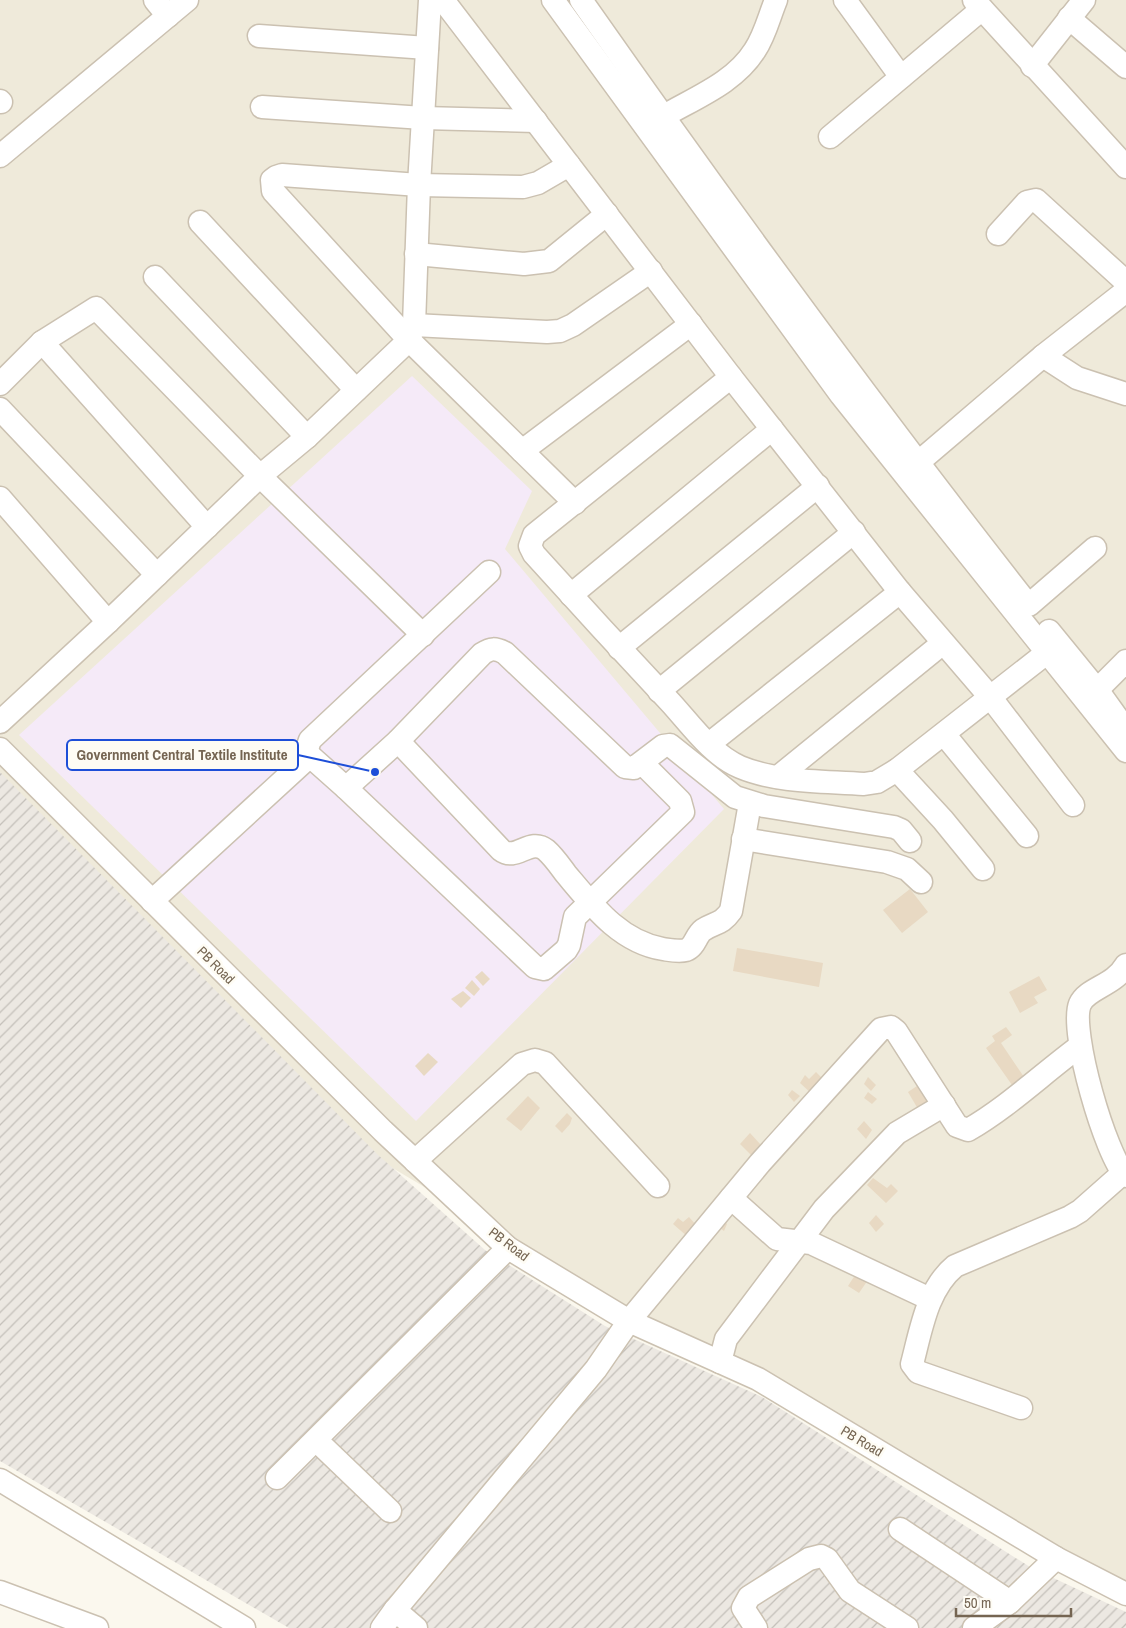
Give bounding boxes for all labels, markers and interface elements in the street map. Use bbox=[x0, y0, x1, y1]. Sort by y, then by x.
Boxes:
callout: Government Central Textile Institute bbox=[67, 740, 298, 770]
text: Government Central Textile Institute bbox=[77, 744, 288, 765]
street label: PB Road bbox=[193, 942, 239, 988]
street label: PB Road bbox=[485, 1223, 533, 1265]
street label: PB Road bbox=[838, 1421, 886, 1461]
scale bar bbox=[956, 1586, 1071, 1618]
text: 50 m bbox=[964, 1592, 991, 1613]

